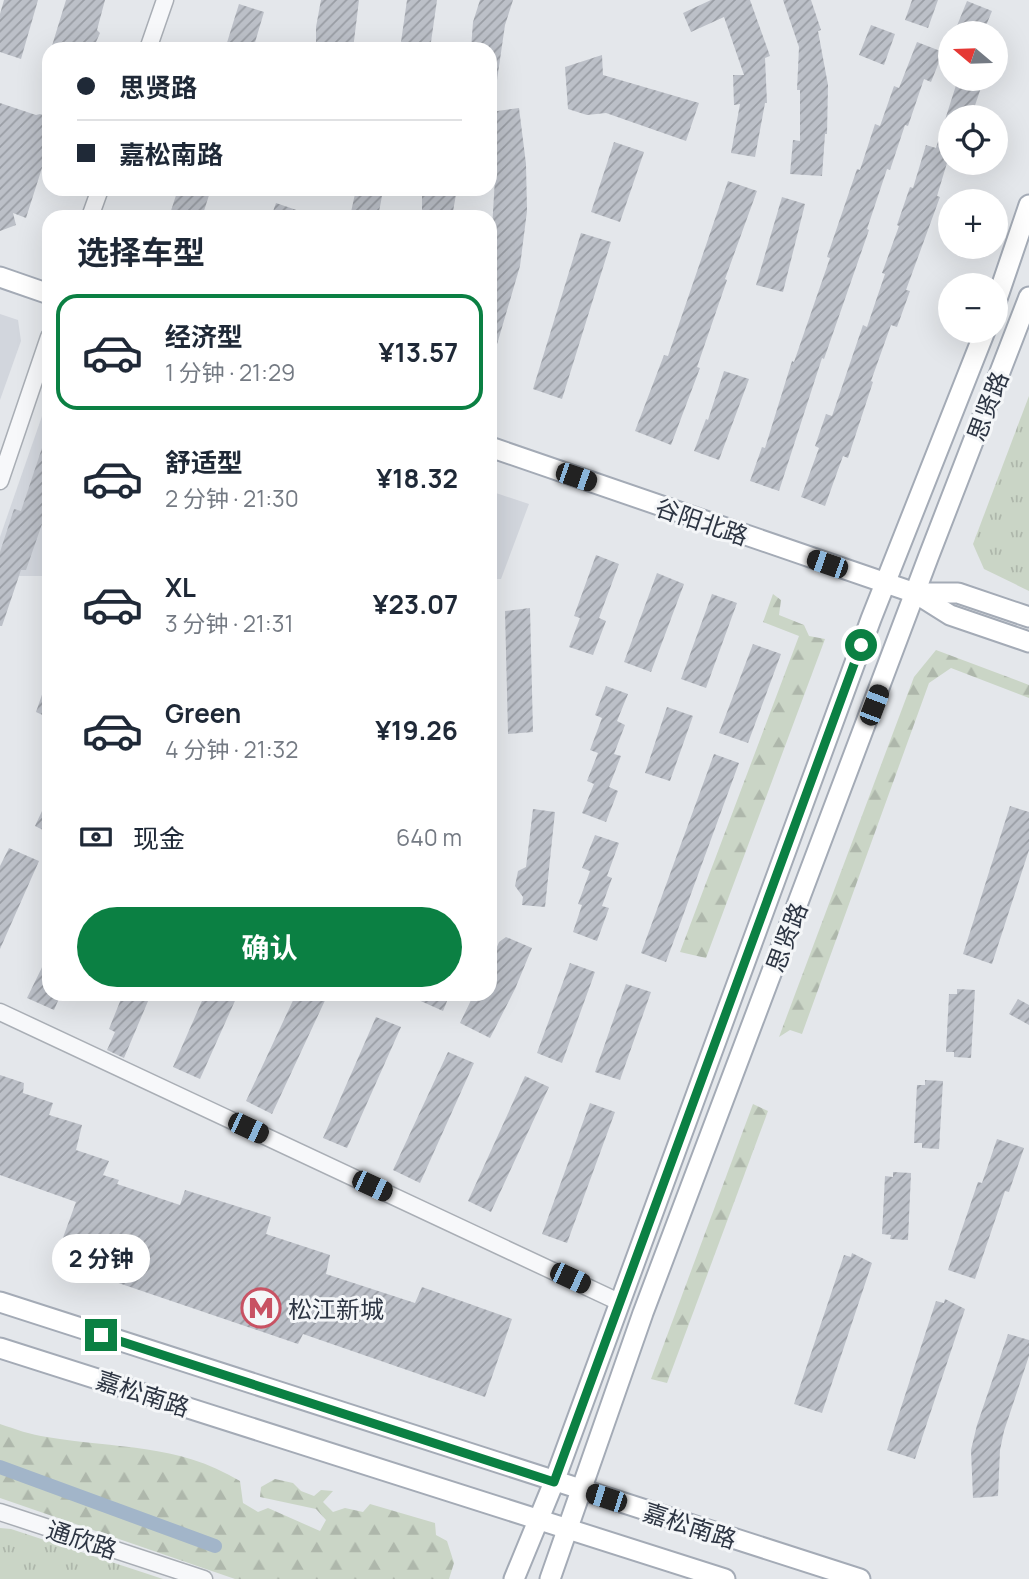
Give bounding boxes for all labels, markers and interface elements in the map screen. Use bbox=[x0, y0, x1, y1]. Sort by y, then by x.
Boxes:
north arrow bbox=[938, 21, 1008, 91]
map controls bbox=[938, 21, 1008, 343]
text: 思贤路 bbox=[119, 69, 197, 105]
button: locate bbox=[938, 105, 1008, 175]
text: 嘉松南路 bbox=[119, 136, 223, 172]
button: + bbox=[938, 189, 1008, 259]
text: 选择车型 bbox=[77, 230, 205, 274]
button: − bbox=[938, 273, 1008, 343]
text: 经济型 bbox=[165, 318, 243, 354]
icon: car bbox=[81, 321, 144, 384]
text: ¥13.57 bbox=[379, 334, 458, 370]
text: 1 分钟 · 21:29 bbox=[165, 356, 295, 388]
street label: 思贤路 bbox=[959, 366, 1015, 446]
text: 舒适型 bbox=[165, 444, 243, 480]
icon: car bbox=[81, 447, 144, 510]
text: ¥18.32 bbox=[376, 460, 458, 496]
car bbox=[553, 460, 600, 494]
text: 2 分钟 · 21:30 bbox=[165, 482, 299, 514]
street label: 谷阳北路 bbox=[651, 490, 753, 552]
car bbox=[804, 547, 851, 581]
text: XL bbox=[165, 569, 196, 605]
icon: car bbox=[81, 573, 144, 636]
text: ¥23.07 bbox=[373, 586, 458, 622]
text: 3 分钟 · 21:31 bbox=[165, 607, 293, 639]
route start bbox=[845, 629, 877, 661]
car bbox=[857, 682, 892, 728]
text: Green bbox=[165, 695, 241, 731]
icon: car bbox=[81, 699, 144, 762]
text: ¥19.26 bbox=[375, 712, 458, 748]
text: 4 分钟 · 21:32 bbox=[165, 733, 298, 765]
icon: cash bbox=[77, 818, 115, 856]
text: 现金 bbox=[133, 820, 185, 856]
text: 640 m bbox=[396, 821, 462, 853]
street label: 思贤路 bbox=[758, 897, 814, 977]
button: 确认 bbox=[77, 907, 462, 987]
car bbox=[225, 1110, 272, 1146]
car bbox=[349, 1168, 396, 1204]
callout: 2 分钟 bbox=[52, 1234, 150, 1282]
text: 2 分钟 bbox=[69, 1242, 133, 1274]
car bbox=[547, 1260, 594, 1296]
metro station icon: 松江新城 bbox=[240, 1287, 282, 1329]
place label: 松江新城 bbox=[288, 1292, 384, 1325]
route end bbox=[85, 1319, 117, 1351]
street label: 嘉松南路 bbox=[92, 1362, 194, 1424]
car bbox=[583, 1482, 630, 1514]
street label: 嘉松南路 bbox=[639, 1494, 741, 1556]
street label: 通欣路 bbox=[43, 1512, 121, 1566]

